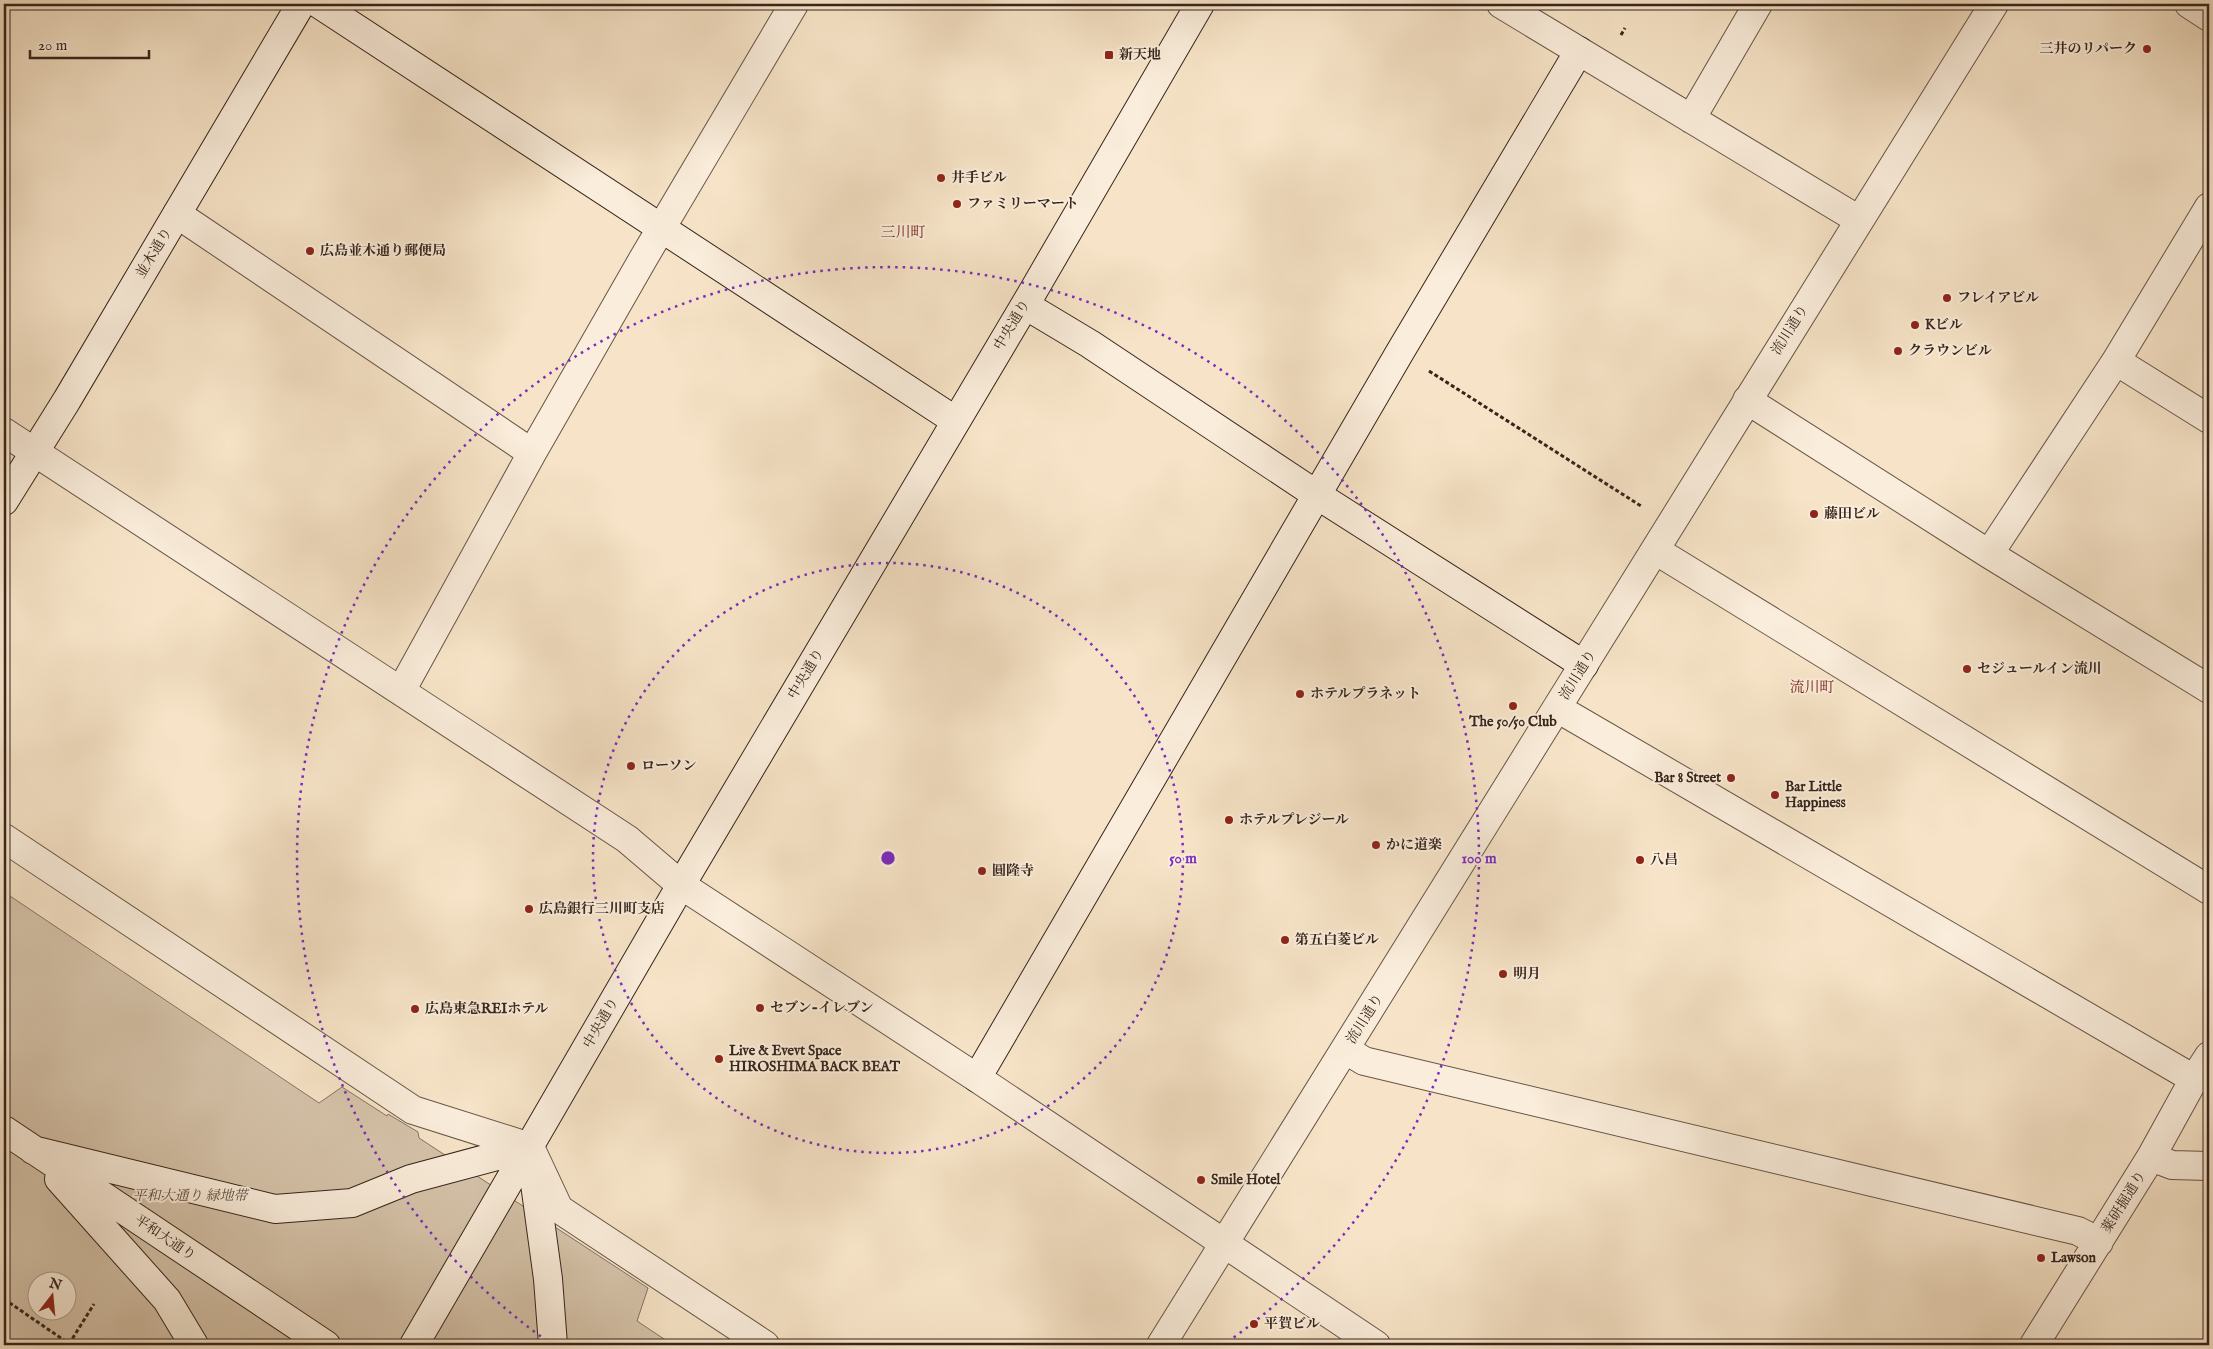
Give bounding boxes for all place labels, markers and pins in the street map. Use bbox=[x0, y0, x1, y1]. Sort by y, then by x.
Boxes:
place label: 三井のリパーク bbox=[2039, 40, 2137, 58]
marker: 三井のリパーク bbox=[2141, 43, 2153, 55]
place label: 新天地 bbox=[1119, 46, 1161, 64]
marker: 新天地 bbox=[1103, 49, 1115, 61]
place label: 井手ビル bbox=[951, 169, 1007, 187]
marker: 井手ビル bbox=[935, 172, 947, 184]
place label: ファミリーマート bbox=[967, 195, 1079, 213]
marker: ファミリーマート bbox=[951, 198, 963, 210]
place label: 広島並木通り郵便局 bbox=[320, 242, 446, 260]
marker: 広島並木通り郵便局 bbox=[304, 245, 316, 257]
place label: フレイアビル bbox=[1957, 289, 2039, 307]
marker: フレイアビル bbox=[1941, 292, 1953, 304]
place label: Kビル bbox=[1925, 316, 1963, 334]
marker: Kビル bbox=[1909, 319, 1921, 331]
place label: クラウンビル bbox=[1908, 342, 1992, 360]
marker: クラウンビル bbox=[1892, 345, 1904, 357]
place label: 藤田ビル bbox=[1824, 505, 1880, 523]
marker: 藤田ビル bbox=[1808, 508, 1820, 520]
place label: セジュールイン流川 bbox=[1977, 660, 2102, 678]
marker: セジュールイン流川 bbox=[1961, 663, 1973, 675]
place label: ホテルプラネット bbox=[1310, 685, 1421, 703]
marker: ホテルプラネット bbox=[1294, 688, 1306, 700]
marker: The 50/50 Club bbox=[1507, 700, 1519, 712]
place label: The 50/50 Club bbox=[1468, 713, 1557, 731]
place label: ローソン bbox=[641, 757, 696, 775]
marker: ローソン bbox=[625, 760, 637, 772]
place label: Bar 8 Street bbox=[1654, 769, 1721, 787]
marker: Bar 8 Street bbox=[1725, 772, 1737, 784]
place label: Bar Little Happiness bbox=[1785, 778, 1846, 812]
marker: Bar Little Happiness bbox=[1769, 789, 1781, 801]
place label: ホテルプレジール bbox=[1239, 811, 1349, 829]
marker: ホテルプレジール bbox=[1223, 814, 1235, 826]
place label: かに道楽 bbox=[1386, 836, 1442, 854]
marker: かに道楽 bbox=[1370, 839, 1382, 851]
centre of rings bbox=[879, 849, 897, 867]
place label: 八昌 bbox=[1650, 851, 1678, 869]
marker: 八昌 bbox=[1634, 854, 1646, 866]
place label: 圓隆寺 bbox=[992, 862, 1034, 880]
marker: 圓隆寺 bbox=[976, 865, 988, 877]
place label: 広島銀行三川町支店 bbox=[539, 900, 665, 918]
marker: 広島銀行三川町支店 bbox=[523, 903, 535, 915]
place label: 第五白菱ビル bbox=[1295, 931, 1379, 949]
marker: 第五白菱ビル bbox=[1279, 934, 1291, 946]
place label: 明月 bbox=[1513, 965, 1541, 983]
marker: 明月 bbox=[1497, 968, 1509, 980]
place label: セブン-イレブン bbox=[770, 999, 873, 1017]
place label: 広島東急REIホテル bbox=[425, 1000, 549, 1018]
marker: セブン-イレブン bbox=[754, 1002, 766, 1014]
marker: 広島東急REIホテル bbox=[409, 1003, 421, 1015]
place label: Live & Evevt Space HIROSHIMA BACK BEAT bbox=[729, 1042, 901, 1076]
marker: Live & Evevt Space HIROSHIMA BACK BEAT bbox=[713, 1053, 725, 1065]
place label: Smile Hotel bbox=[1211, 1171, 1282, 1189]
marker: Smile Hotel bbox=[1195, 1174, 1207, 1186]
place label: Lawson bbox=[2051, 1249, 2096, 1267]
marker: Lawson bbox=[2035, 1252, 2047, 1264]
place label: 平賀ビル bbox=[1264, 1315, 1320, 1333]
marker: 平賀ビル bbox=[1248, 1318, 1260, 1330]

